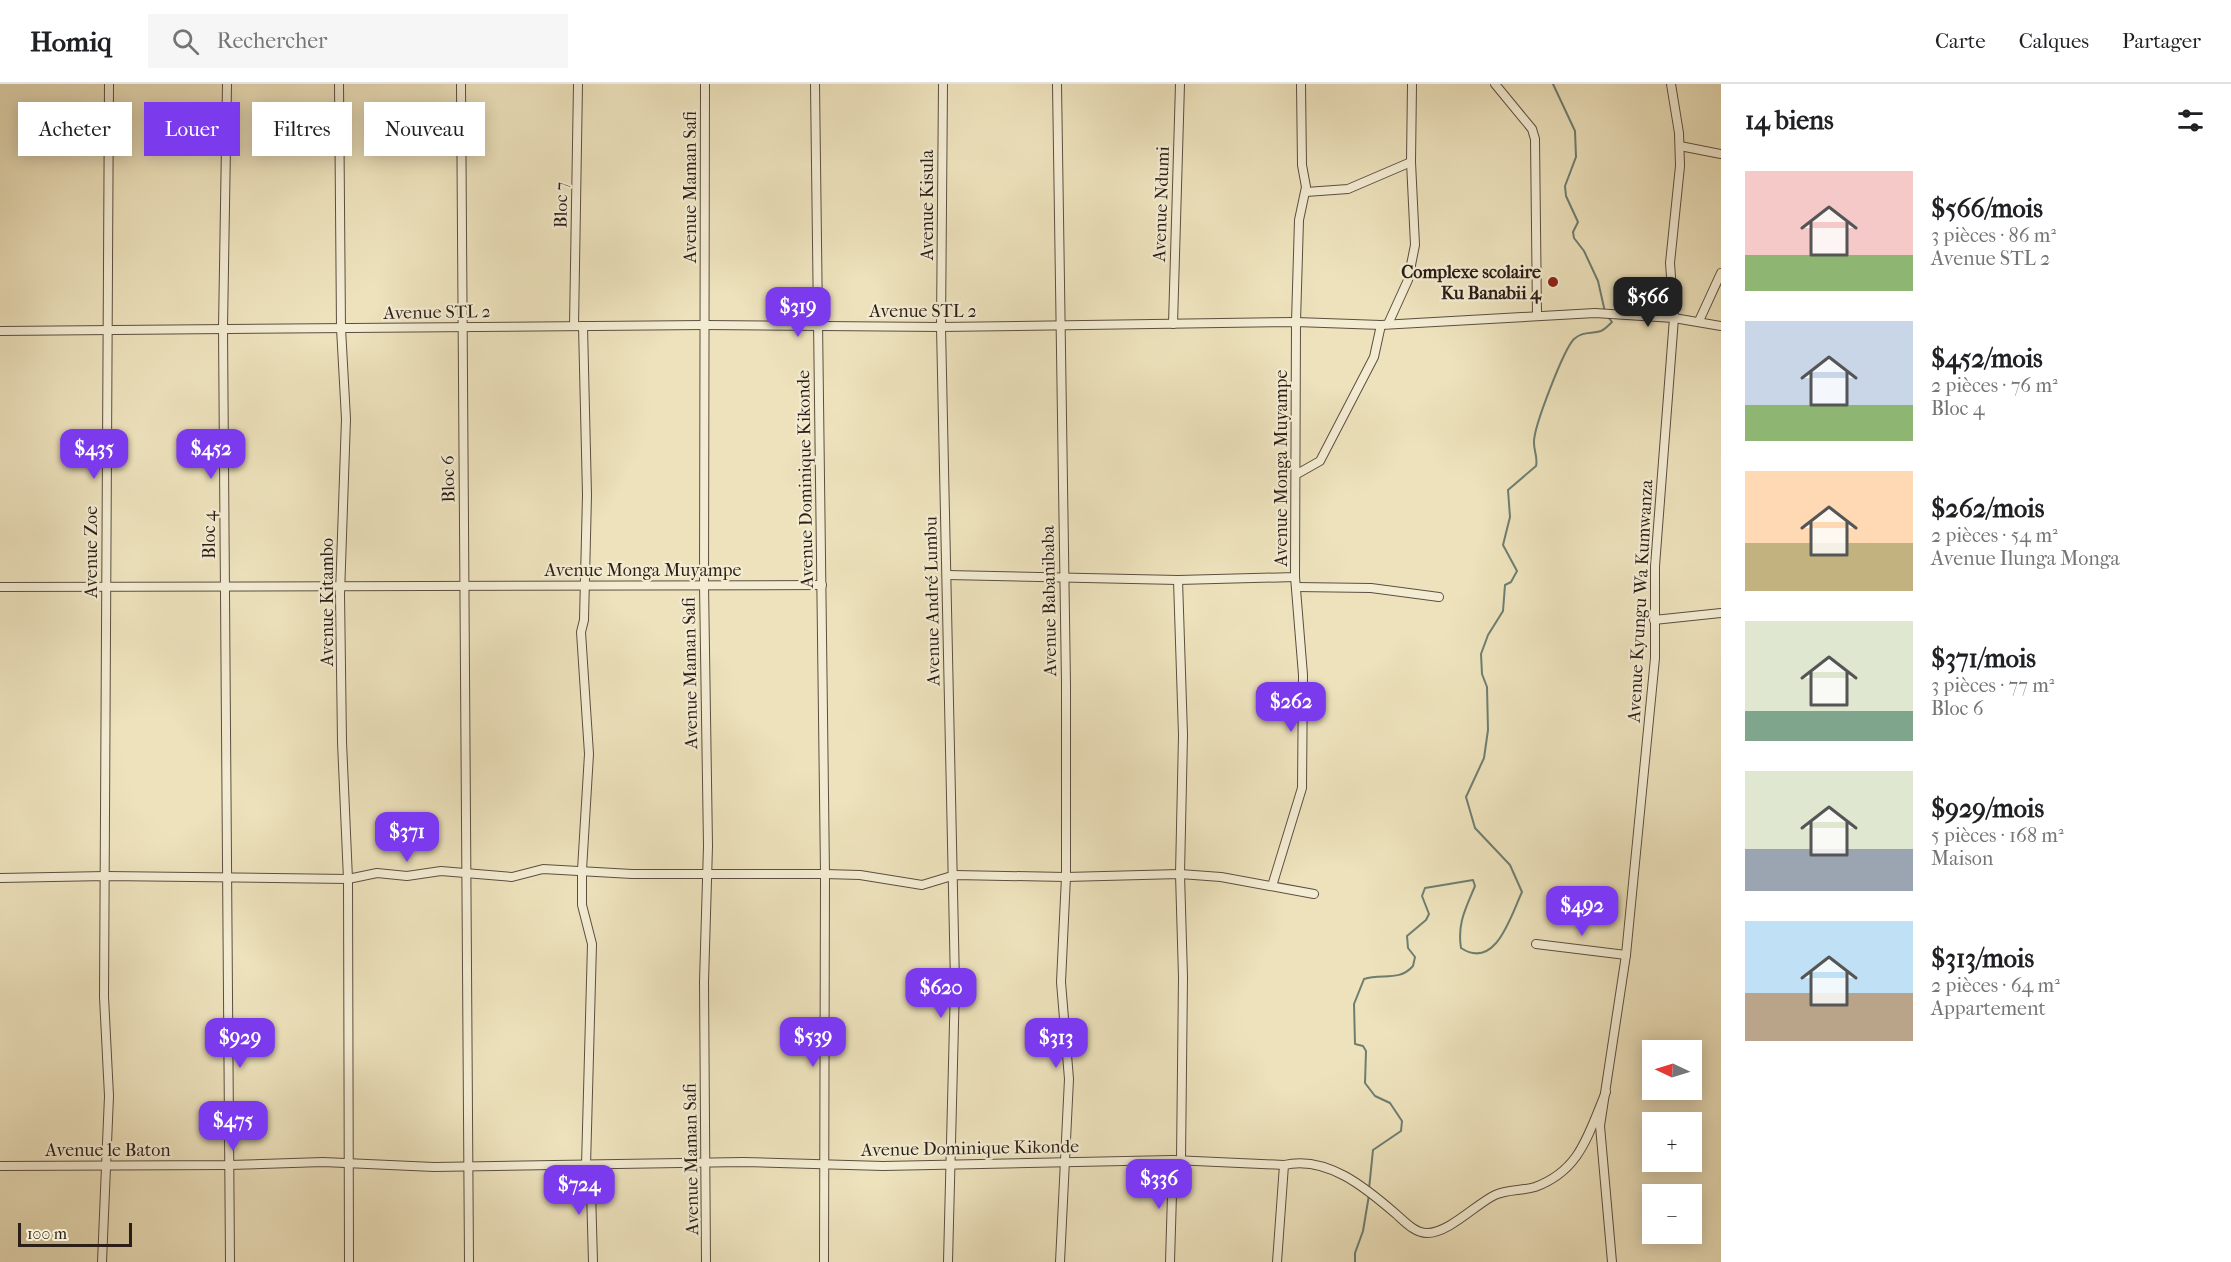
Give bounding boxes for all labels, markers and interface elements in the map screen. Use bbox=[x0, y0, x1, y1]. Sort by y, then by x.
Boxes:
search box bbox=[148, 14, 568, 68]
text: Homiq bbox=[30, 25, 112, 58]
icon: search bbox=[169, 25, 202, 58]
text: Rechercher bbox=[217, 28, 327, 54]
text: Carte bbox=[1935, 29, 1986, 53]
text: Calques bbox=[2019, 29, 2089, 53]
text: Partager bbox=[2122, 29, 2201, 53]
chip: Acheter bbox=[18, 102, 132, 156]
chip: Louer bbox=[144, 102, 240, 156]
chip: Filtres bbox=[252, 102, 352, 156]
chip: Nouveau bbox=[364, 102, 485, 156]
icon: filters bbox=[2174, 104, 2207, 137]
text: 14 biens bbox=[1745, 105, 1834, 136]
street label: Avenue Maman Safi bbox=[680, 111, 701, 264]
street label: Avenue Ndumi bbox=[1149, 145, 1174, 263]
street label: Avenue Kisula bbox=[917, 149, 938, 261]
street label: Bloc 7 bbox=[551, 181, 572, 228]
text: $566/mois bbox=[1931, 193, 2043, 224]
icon: home bbox=[1793, 195, 1865, 267]
text: 3 pièces · 86 m² bbox=[1931, 224, 2056, 247]
text: Avenue STL 2 bbox=[1931, 247, 2050, 270]
place label: Complexe scolaire Ku Banabii 4 bbox=[1401, 262, 1542, 304]
marker: Complexe scolaire Ku Banabii 4 bbox=[1546, 275, 1560, 289]
pin: $566 bbox=[1612, 277, 1684, 328]
text: $566 bbox=[1627, 285, 1669, 308]
pin: $319 bbox=[762, 287, 834, 338]
text: $319 bbox=[780, 295, 816, 318]
street label: Avenue STL 2 bbox=[382, 301, 491, 324]
street label: Avenue STL 2 bbox=[868, 301, 977, 322]
text: $452/mois bbox=[1931, 343, 2043, 374]
icon: home bbox=[1793, 345, 1865, 417]
street label: Avenue Monga Muyampe bbox=[1271, 369, 1292, 568]
street label: Avenue Dominique Kikonde bbox=[793, 370, 818, 589]
text: 2 pièces · 76 m² bbox=[1931, 374, 2058, 397]
text: Bloc 4 bbox=[1931, 397, 1984, 420]
pin: $435 bbox=[58, 429, 130, 480]
pin: $452 bbox=[175, 429, 247, 480]
text: $435 bbox=[74, 437, 114, 460]
text: $452 bbox=[190, 437, 232, 460]
street label: Bloc 6 bbox=[438, 455, 459, 503]
street label: Avenue Kyungu Wa Kumwanza bbox=[1624, 478, 1657, 724]
text: $262/mois bbox=[1931, 493, 2044, 524]
icon: home bbox=[1793, 495, 1865, 567]
street label: Avenue Zoe bbox=[81, 506, 102, 599]
street label: Bloc 4 bbox=[199, 511, 220, 559]
street label: Avenue André Lumbu bbox=[921, 516, 944, 687]
text: 2 pièces · 54 m² bbox=[1931, 524, 2058, 547]
street label: Avenue Babanibaba bbox=[1038, 525, 1061, 678]
street label: Avenue Kitambo bbox=[317, 538, 338, 667]
text: Avenue Ilunga Monga bbox=[1931, 547, 2120, 570]
street label: Avenue Monga Muyampe bbox=[544, 560, 742, 581]
street label: Avenue Maman Safi bbox=[679, 597, 702, 750]
text: $371/mois bbox=[1931, 643, 2036, 674]
icon: home bbox=[1793, 645, 1865, 717]
text: 3 pièces · 77 m² bbox=[1931, 674, 2054, 697]
pin: $262 bbox=[1255, 682, 1327, 733]
text: $262 bbox=[1270, 690, 1312, 713]
text: Bloc 6 bbox=[1931, 697, 1983, 720]
text: $929/mois bbox=[1931, 793, 2044, 824]
icon: home bbox=[1793, 795, 1865, 867]
pin: $371 bbox=[371, 812, 443, 863]
text: $371 bbox=[389, 820, 425, 843]
text: 5 pièces · 168 m² bbox=[1931, 824, 2064, 847]
text: Maison bbox=[1931, 847, 1993, 870]
pin: $492 bbox=[1546, 886, 1618, 937]
text: $492 bbox=[1560, 894, 1604, 917]
text: $313/mois bbox=[1931, 943, 2034, 974]
icon: home bbox=[1793, 945, 1865, 1017]
pin: $620 bbox=[905, 968, 977, 1019]
text: 2 pièces · 64 m² bbox=[1931, 974, 2060, 997]
text: $620 bbox=[919, 976, 963, 999]
text: Appartement bbox=[1931, 997, 2046, 1020]
pin: $539 bbox=[777, 1017, 849, 1068]
pin: $929 bbox=[204, 1018, 276, 1069]
pin: $313 bbox=[1020, 1018, 1092, 1069]
text: $539 bbox=[794, 1025, 832, 1048]
text: $929 bbox=[219, 1026, 261, 1049]
text: $313 bbox=[1039, 1026, 1073, 1049]
north arrow bbox=[1642, 1040, 1702, 1100]
map controls bbox=[1642, 1040, 1702, 1244]
street label: Avenue Maman Safi bbox=[680, 1083, 703, 1236]
pin: $475 bbox=[197, 1101, 269, 1152]
text: $475 bbox=[213, 1109, 253, 1132]
button: + bbox=[1642, 1112, 1702, 1172]
street label: Avenue Dominique Kikonde bbox=[860, 1136, 1079, 1161]
street label: Avenue le Baton bbox=[44, 1140, 171, 1161]
pin: $336 bbox=[1123, 1159, 1195, 1210]
pin: $724 bbox=[543, 1165, 615, 1216]
text: $336 bbox=[1140, 1167, 1178, 1190]
text: $724 bbox=[558, 1173, 600, 1196]
button: − bbox=[1642, 1184, 1702, 1244]
scale bar bbox=[18, 1220, 132, 1248]
text: 100 m bbox=[27, 1224, 67, 1243]

